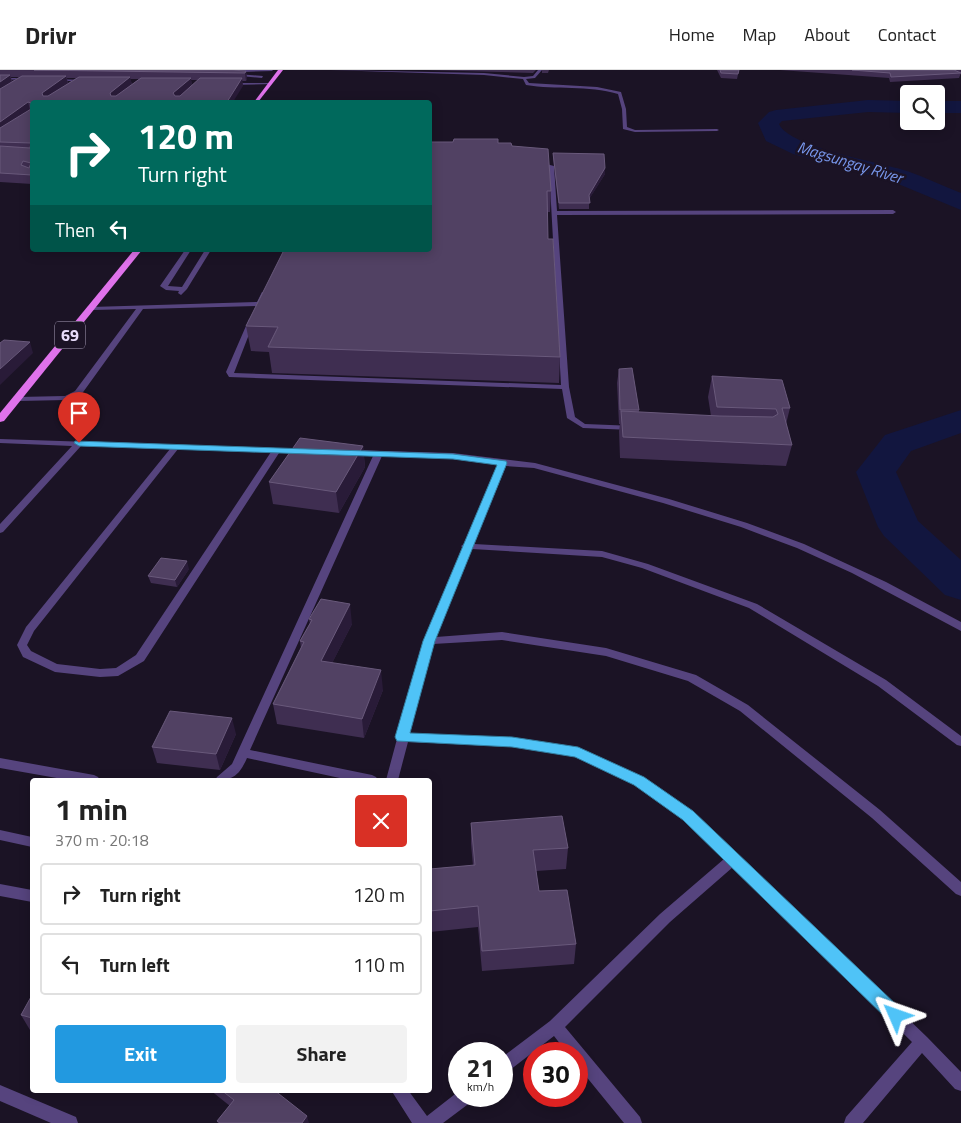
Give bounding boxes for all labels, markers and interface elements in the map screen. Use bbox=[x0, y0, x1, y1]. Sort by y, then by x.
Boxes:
text: Drivr bbox=[25, 17, 76, 53]
text: Home bbox=[669, 21, 715, 48]
text: Map bbox=[743, 21, 776, 48]
text: About bbox=[804, 21, 850, 48]
text: Contact bbox=[878, 21, 936, 48]
map controls bbox=[900, 85, 945, 130]
button: search bbox=[900, 85, 945, 130]
text: 120 m bbox=[138, 109, 234, 163]
icon: right bbox=[55, 120, 120, 185]
water label: Magsungay River bbox=[794, 135, 907, 190]
text: Turn right bbox=[138, 157, 227, 191]
text: Then bbox=[55, 215, 95, 244]
icon: left bbox=[105, 215, 133, 243]
road number: 69 bbox=[55, 322, 85, 348]
pin bbox=[58, 392, 100, 443]
icon: arrive bbox=[65, 399, 93, 427]
text: 1 min bbox=[55, 786, 128, 832]
button: close bbox=[355, 795, 407, 847]
text: 370 m · 20:18 bbox=[55, 828, 149, 852]
icon: right bbox=[57, 880, 85, 908]
text: Turn right bbox=[100, 880, 181, 909]
text: 120 m bbox=[353, 880, 405, 909]
icon: left bbox=[57, 950, 85, 978]
text: Turn left bbox=[100, 950, 170, 979]
text: 110 m bbox=[353, 950, 405, 979]
position arrow bbox=[869, 989, 921, 1041]
button: Exit bbox=[55, 1025, 226, 1083]
button: Share bbox=[236, 1025, 407, 1083]
speed limit sign: 30 bbox=[523, 1042, 588, 1107]
text: 21 bbox=[466, 1049, 495, 1087]
text: km/h bbox=[467, 1077, 494, 1096]

